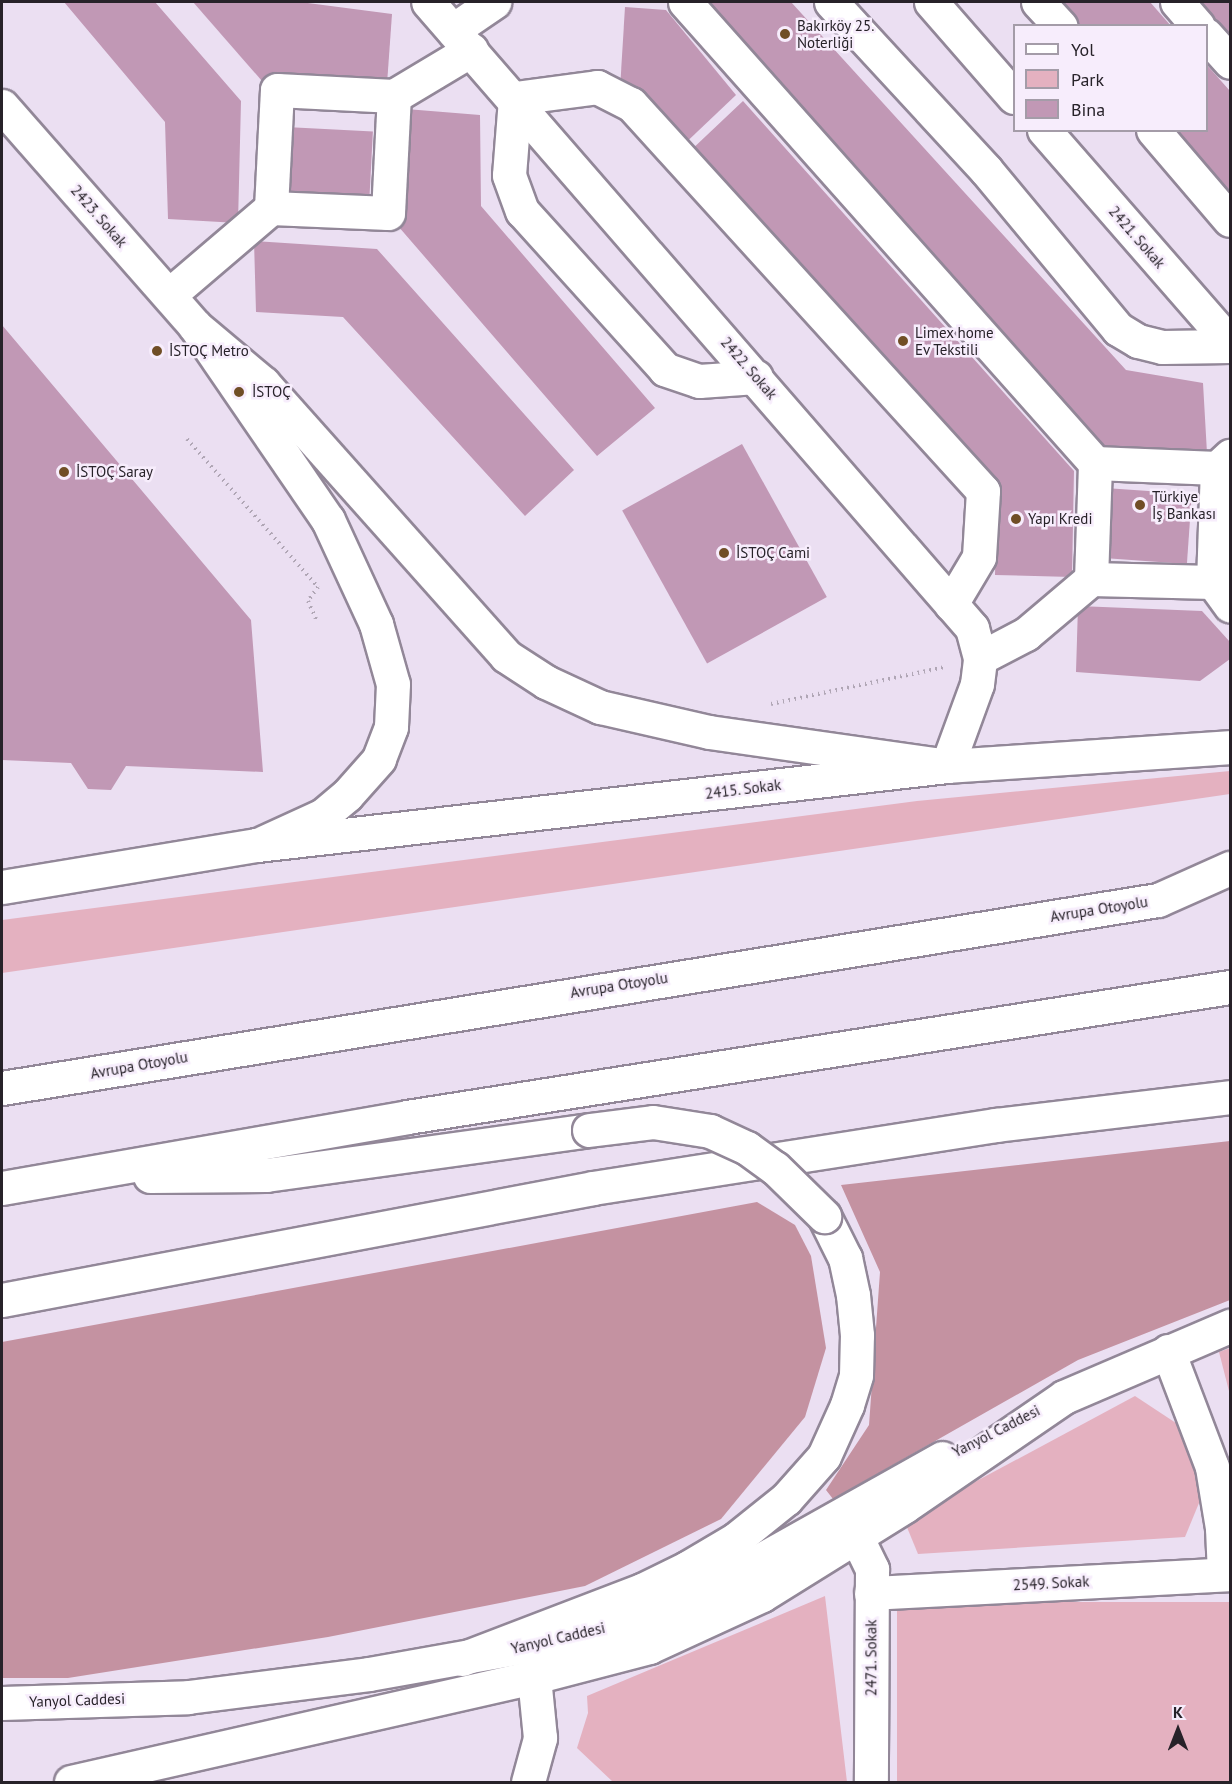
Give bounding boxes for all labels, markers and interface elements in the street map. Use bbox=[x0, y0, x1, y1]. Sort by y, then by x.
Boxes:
place label: Bakırköy 25. Noterliği bbox=[797, 16, 875, 51]
legend bbox=[1013, 24, 1208, 132]
marker: Bakırköy 25. Noterliği bbox=[778, 27, 792, 41]
text: Yol bbox=[1071, 38, 1094, 61]
text: Park bbox=[1071, 68, 1104, 91]
text: Bina bbox=[1071, 98, 1105, 121]
street label: 2423. Sokak bbox=[67, 181, 131, 251]
street label: 2421. Sokak bbox=[1105, 202, 1169, 272]
place label: Limex home Ev Tekstili bbox=[915, 323, 994, 358]
street label: 2422. Sokak bbox=[717, 333, 781, 403]
marker: Limex home Ev Tekstili bbox=[896, 334, 910, 348]
place label: İSTOÇ Metro bbox=[169, 342, 249, 360]
marker: İSTOÇ Metro bbox=[150, 344, 164, 358]
marker: İSTOÇ bbox=[230, 383, 248, 401]
place label: İSTOÇ bbox=[252, 383, 291, 401]
place label: İSTOÇ Saray bbox=[76, 463, 154, 481]
marker: İSTOÇ Saray bbox=[57, 465, 71, 479]
place label: Türkiye İş Bankası bbox=[1152, 487, 1216, 522]
marker: Türkiye İş Bankası bbox=[1133, 498, 1147, 512]
place label: Yapı Kredi bbox=[1028, 510, 1092, 528]
marker: Yapı Kredi bbox=[1009, 512, 1023, 526]
place label: İSTOÇ Cami bbox=[736, 544, 811, 562]
marker: İSTOÇ Cami bbox=[717, 546, 731, 560]
street label: 2415. Sokak bbox=[703, 775, 783, 803]
street label: Avrupa Otoyolu bbox=[1049, 892, 1149, 926]
street label: Avrupa Otoyolu bbox=[569, 968, 669, 1002]
street label: Avrupa Otoyolu bbox=[89, 1048, 189, 1082]
street label: Yanyol Caddesi bbox=[949, 1401, 1043, 1461]
street label: 2549. Sokak bbox=[1012, 1572, 1090, 1594]
street label: Yanyol Caddesi bbox=[509, 1618, 607, 1658]
street label: 2471. Sokak bbox=[862, 1619, 880, 1697]
street label: Yanyol Caddesi bbox=[29, 1689, 125, 1711]
north arrow bbox=[1148, 1700, 1208, 1760]
text: K bbox=[1173, 1702, 1183, 1722]

